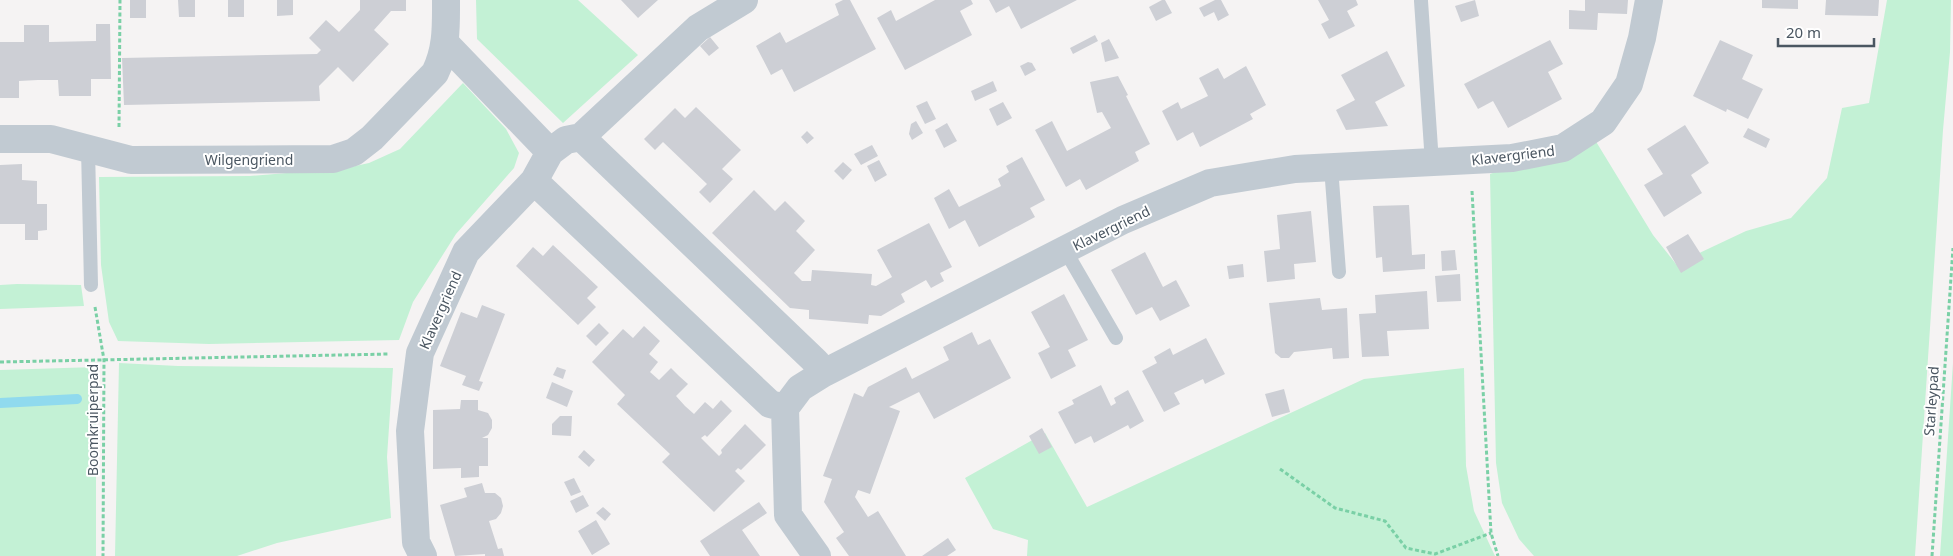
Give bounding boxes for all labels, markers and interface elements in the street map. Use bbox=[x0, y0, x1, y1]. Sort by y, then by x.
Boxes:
scale bar bbox=[1778, 15, 1874, 47]
text: 20 m bbox=[1786, 22, 1821, 42]
street label: Klavergriend bbox=[1470, 140, 1556, 170]
street label: Wilgengriend bbox=[205, 150, 293, 169]
street label: Klavergriend bbox=[1069, 201, 1153, 255]
street label: Klavergriend bbox=[414, 268, 466, 352]
street label: Boomkruiperpad bbox=[83, 364, 102, 476]
street label: Starleypad bbox=[1919, 366, 1943, 436]

